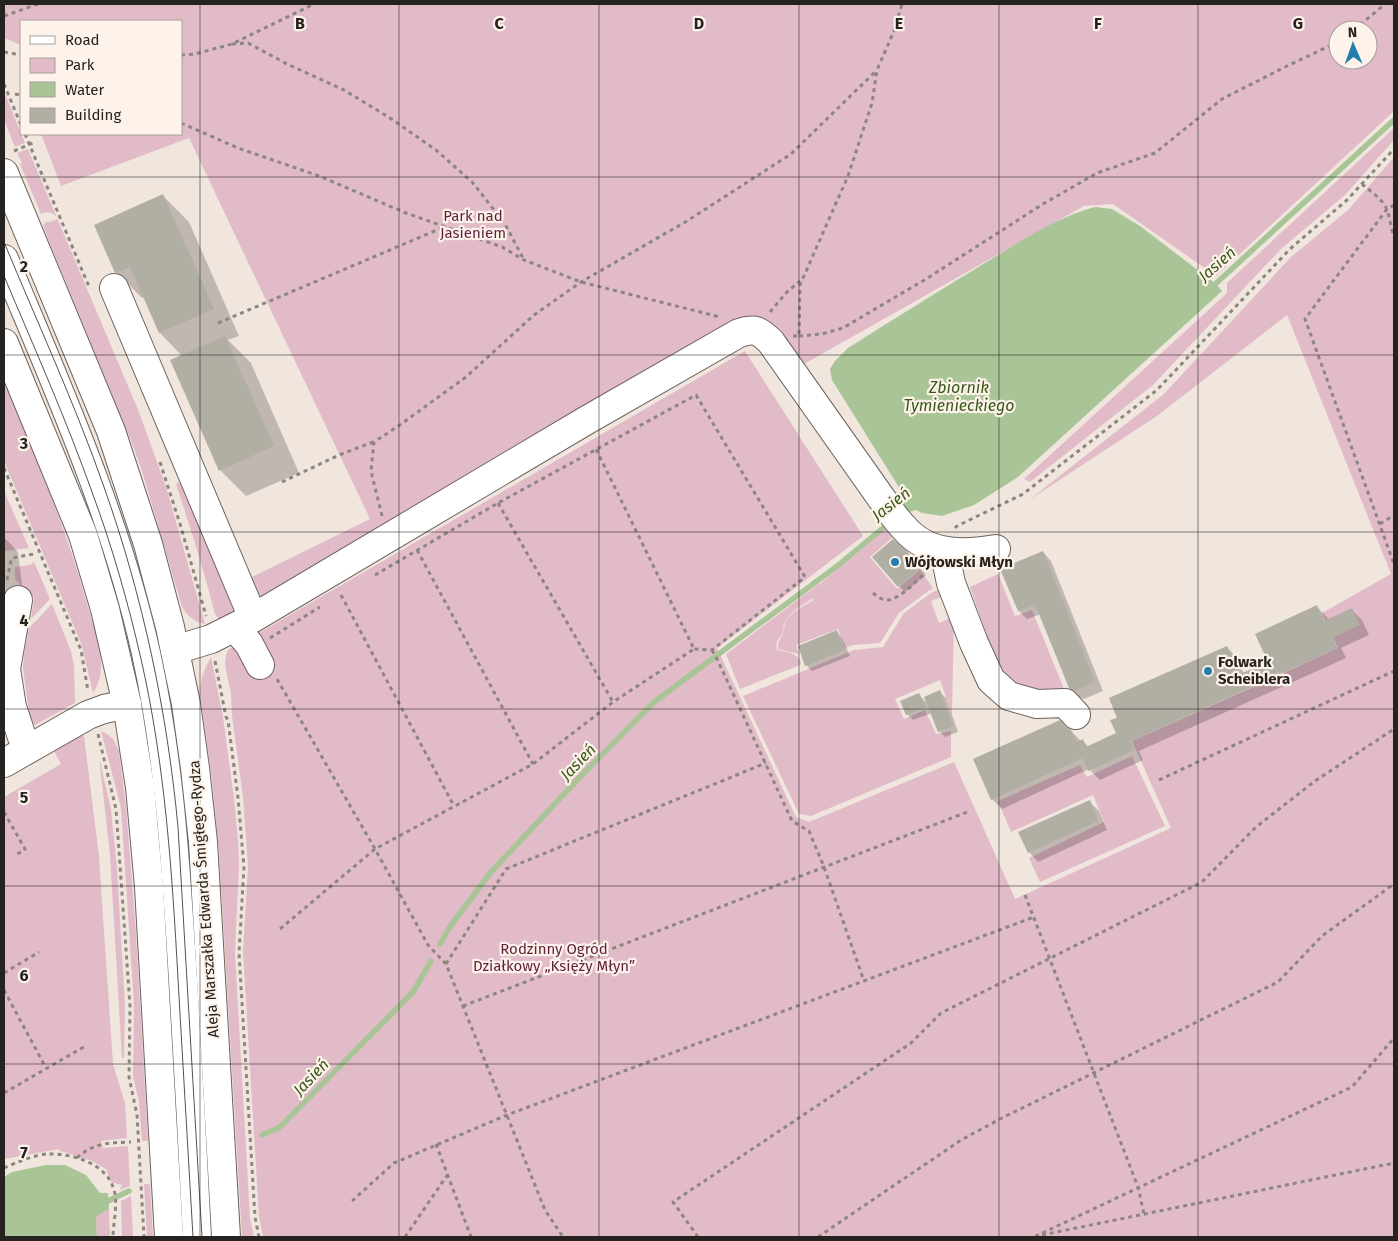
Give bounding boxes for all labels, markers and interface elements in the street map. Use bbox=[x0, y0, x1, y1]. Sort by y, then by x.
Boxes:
text: B bbox=[295, 14, 305, 33]
text: C bbox=[494, 14, 504, 33]
text: D bbox=[694, 14, 704, 33]
text: E bbox=[895, 14, 903, 33]
text: F bbox=[1094, 14, 1102, 33]
text: G bbox=[1293, 14, 1303, 33]
legend bbox=[20, 20, 182, 135]
north arrow bbox=[1328, 20, 1378, 70]
text: N bbox=[1348, 24, 1358, 41]
text: Road bbox=[65, 31, 100, 49]
text: Park bbox=[65, 56, 95, 74]
text: Water bbox=[65, 81, 104, 99]
text: Building bbox=[65, 106, 121, 124]
park label: Park nad Jasieniem bbox=[440, 207, 506, 242]
water label: Jasień bbox=[1194, 243, 1240, 286]
text: 2 bbox=[20, 257, 28, 276]
water label: Zbiornik Tymienieckiego bbox=[903, 378, 1015, 415]
text: 3 bbox=[19, 434, 28, 453]
water label: Jasień bbox=[867, 483, 914, 525]
place label: Wójtowski Młyn bbox=[905, 553, 1013, 571]
marker: Wójtowski Młyn bbox=[889, 556, 901, 568]
text: 4 bbox=[19, 611, 29, 630]
place label: Folwark Scheiblera bbox=[1218, 653, 1290, 688]
marker: Folwark Scheiblera bbox=[1202, 665, 1214, 677]
water label: Jasień bbox=[555, 740, 600, 785]
street label: Aleja Marszałka Edwarda Śmigłego-Rydza bbox=[185, 760, 223, 1038]
text: 5 bbox=[20, 788, 29, 807]
park label: Rodzinny Ogród Działkowy „Księży Młyn” bbox=[473, 940, 635, 975]
text: 6 bbox=[19, 966, 29, 985]
water label: Jasień bbox=[288, 1055, 333, 1100]
text: 7 bbox=[20, 1143, 28, 1162]

